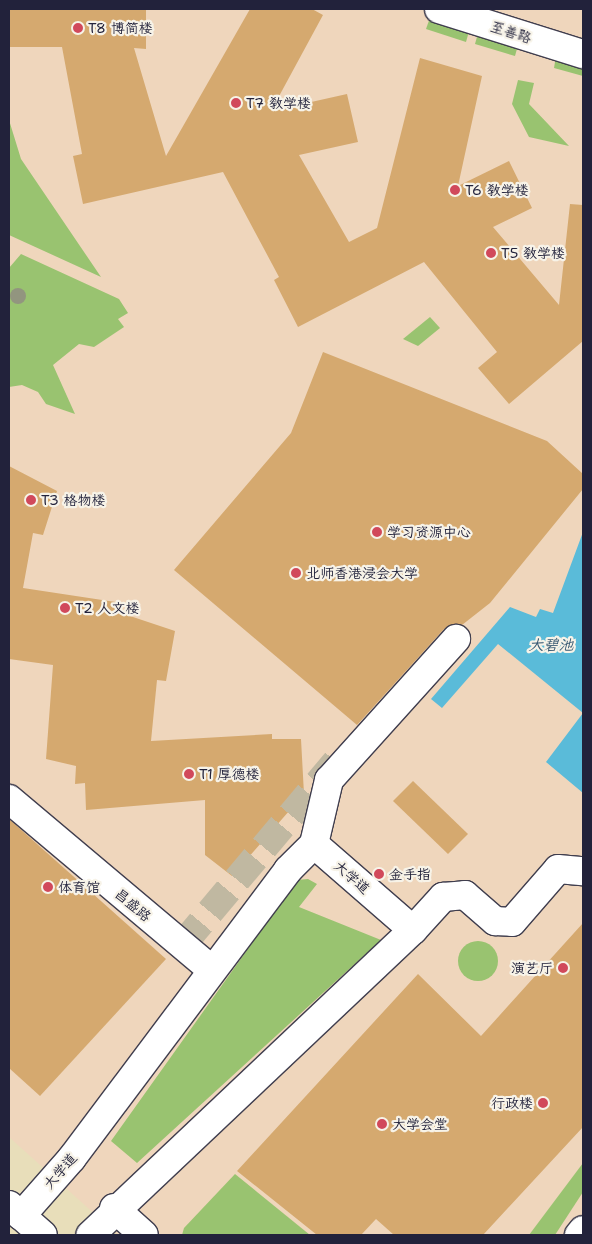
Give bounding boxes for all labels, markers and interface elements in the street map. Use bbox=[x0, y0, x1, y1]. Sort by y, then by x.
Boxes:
street label: 至善路 bbox=[488, 18, 534, 46]
place label: T8 博简楼 bbox=[88, 20, 153, 36]
marker: T8 博简楼 bbox=[72, 22, 84, 34]
place label: T7 教学楼 bbox=[246, 95, 311, 111]
marker: T7 教学楼 bbox=[230, 97, 242, 109]
place label: T6 教学楼 bbox=[465, 182, 529, 198]
marker: T6 教学楼 bbox=[449, 184, 461, 196]
place label: T5 教学楼 bbox=[501, 245, 565, 261]
marker: T5 教学楼 bbox=[485, 247, 497, 259]
place label: T3 格物楼 bbox=[41, 492, 105, 508]
marker: T3 格物楼 bbox=[25, 494, 37, 506]
place label: 学习资源中心 bbox=[387, 524, 471, 540]
marker: 学习资源中心 bbox=[371, 526, 383, 538]
place label: 北师香港浸会大学 bbox=[306, 565, 418, 581]
marker: 北师香港浸会大学 bbox=[290, 567, 302, 579]
place label: T2 人文楼 bbox=[75, 600, 139, 616]
marker: T2 人文楼 bbox=[59, 602, 71, 614]
water label: 大碧池 bbox=[529, 637, 573, 655]
place label: T1 厚德楼 bbox=[199, 766, 260, 782]
marker: T1 厚德楼 bbox=[183, 768, 195, 780]
street label: 大学道 bbox=[331, 857, 373, 897]
place label: 金手指 bbox=[389, 866, 431, 882]
marker: 金手指 bbox=[373, 868, 385, 880]
place label: 体育馆 bbox=[58, 879, 100, 895]
marker: 体育馆 bbox=[42, 881, 54, 893]
street label: 昌盛路 bbox=[112, 885, 154, 925]
place label: 演艺厅 bbox=[511, 960, 553, 976]
marker: 演艺厅 bbox=[557, 962, 569, 974]
place label: 行政楼 bbox=[491, 1095, 533, 1111]
marker: 行政楼 bbox=[537, 1097, 549, 1109]
place label: 大学会堂 bbox=[392, 1116, 448, 1132]
marker: 大学会堂 bbox=[376, 1118, 388, 1130]
street label: 大学道 bbox=[40, 1150, 80, 1192]

